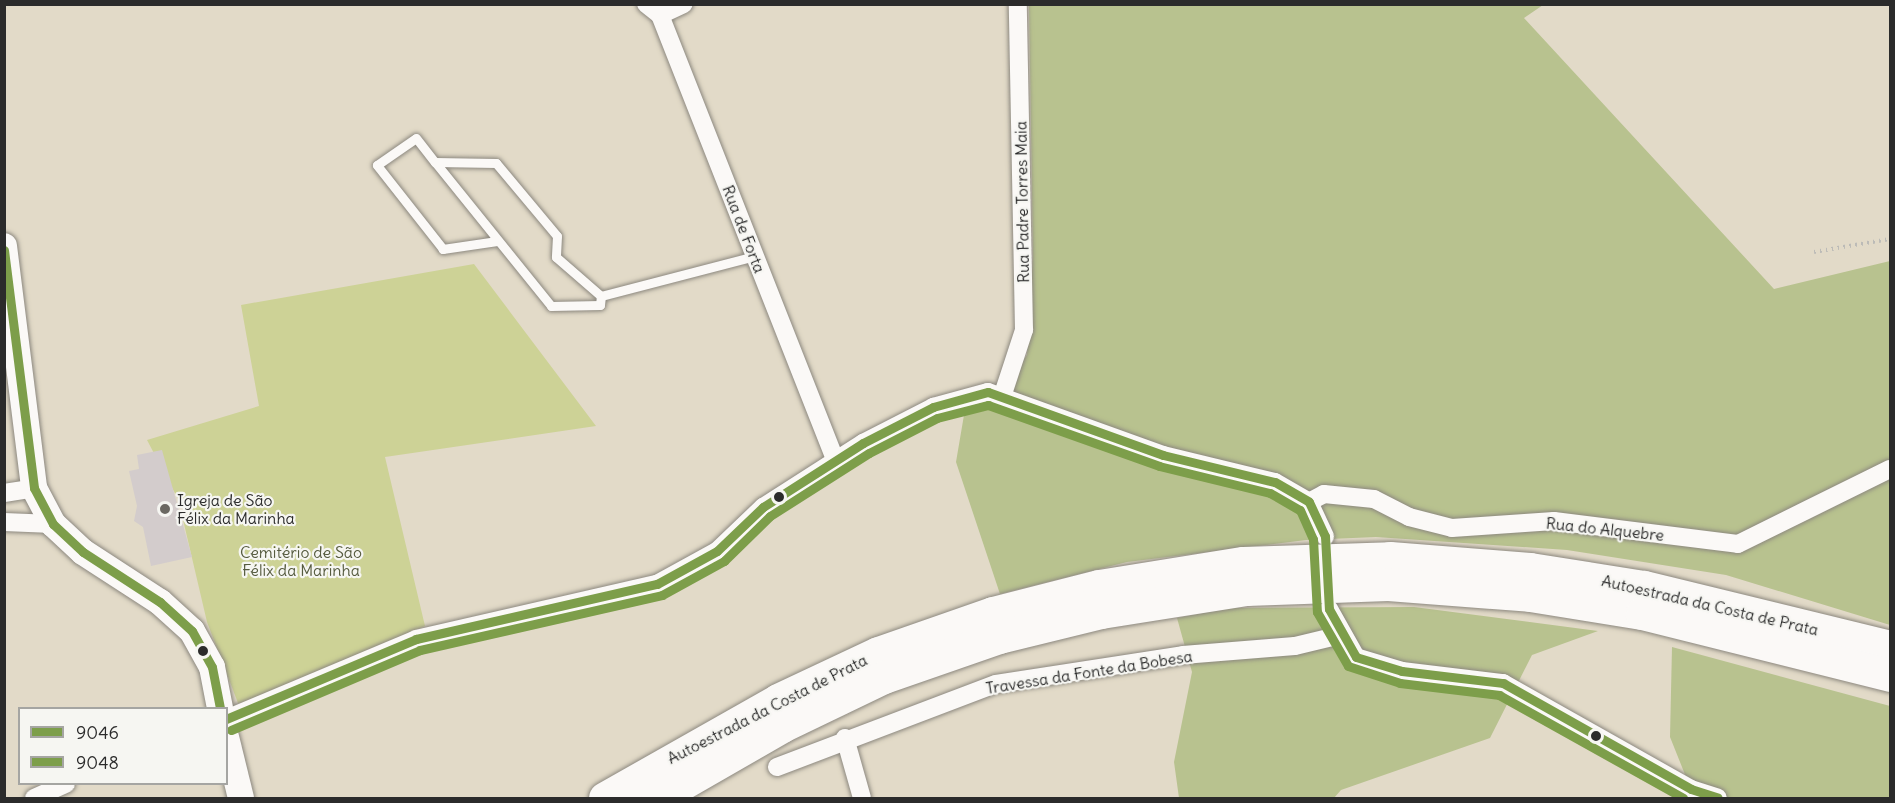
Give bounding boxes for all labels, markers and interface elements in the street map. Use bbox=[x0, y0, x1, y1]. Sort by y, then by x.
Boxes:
street label: Rua Padre Torres Maia bbox=[1011, 121, 1033, 283]
street label: Rua de Forta bbox=[718, 182, 770, 276]
place label: Igreja de São Félix da Marinha bbox=[177, 490, 295, 528]
unlabelled marker bbox=[773, 491, 785, 503]
marker: Igreja de São Félix da Marinha bbox=[158, 502, 172, 516]
street label: Rua do Alquebre bbox=[1545, 513, 1665, 545]
park label: Cemitério de São Félix da Marinha bbox=[240, 542, 362, 580]
street label: Autoestrada da Costa de Prata bbox=[1600, 571, 1820, 639]
unlabelled marker bbox=[197, 645, 209, 657]
street label: Travessa da Fonte da Bobesa bbox=[984, 646, 1194, 698]
street label: Autoestrada da Costa de Prata bbox=[664, 650, 870, 768]
legend bbox=[18, 707, 228, 785]
text: 9046 bbox=[76, 721, 119, 744]
unlabelled marker bbox=[1590, 730, 1602, 742]
text: 9048 bbox=[76, 751, 119, 774]

